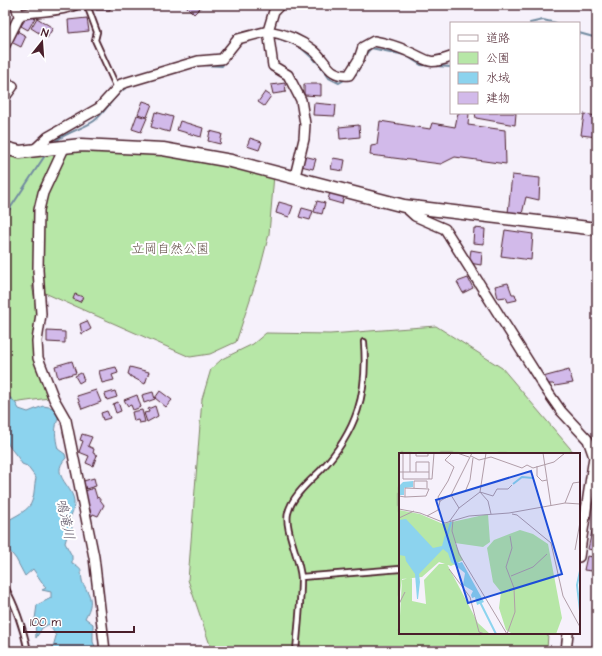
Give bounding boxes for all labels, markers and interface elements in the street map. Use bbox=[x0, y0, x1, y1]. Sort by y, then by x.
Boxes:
north arrow bbox=[22, 22, 62, 62]
legend bbox=[450, 22, 580, 114]
text: N bbox=[39, 25, 50, 41]
text: 道路 bbox=[486, 30, 510, 47]
text: 公園 bbox=[486, 50, 510, 67]
text: 水域 bbox=[486, 70, 510, 87]
text: 建物 bbox=[486, 90, 510, 107]
park label: 立岡自然公園 bbox=[131, 240, 209, 258]
inset map bbox=[399, 453, 580, 634]
water label: 鳴滝川 bbox=[51, 497, 79, 542]
scale bar bbox=[24, 608, 134, 634]
text: 100 m bbox=[30, 614, 61, 631]

